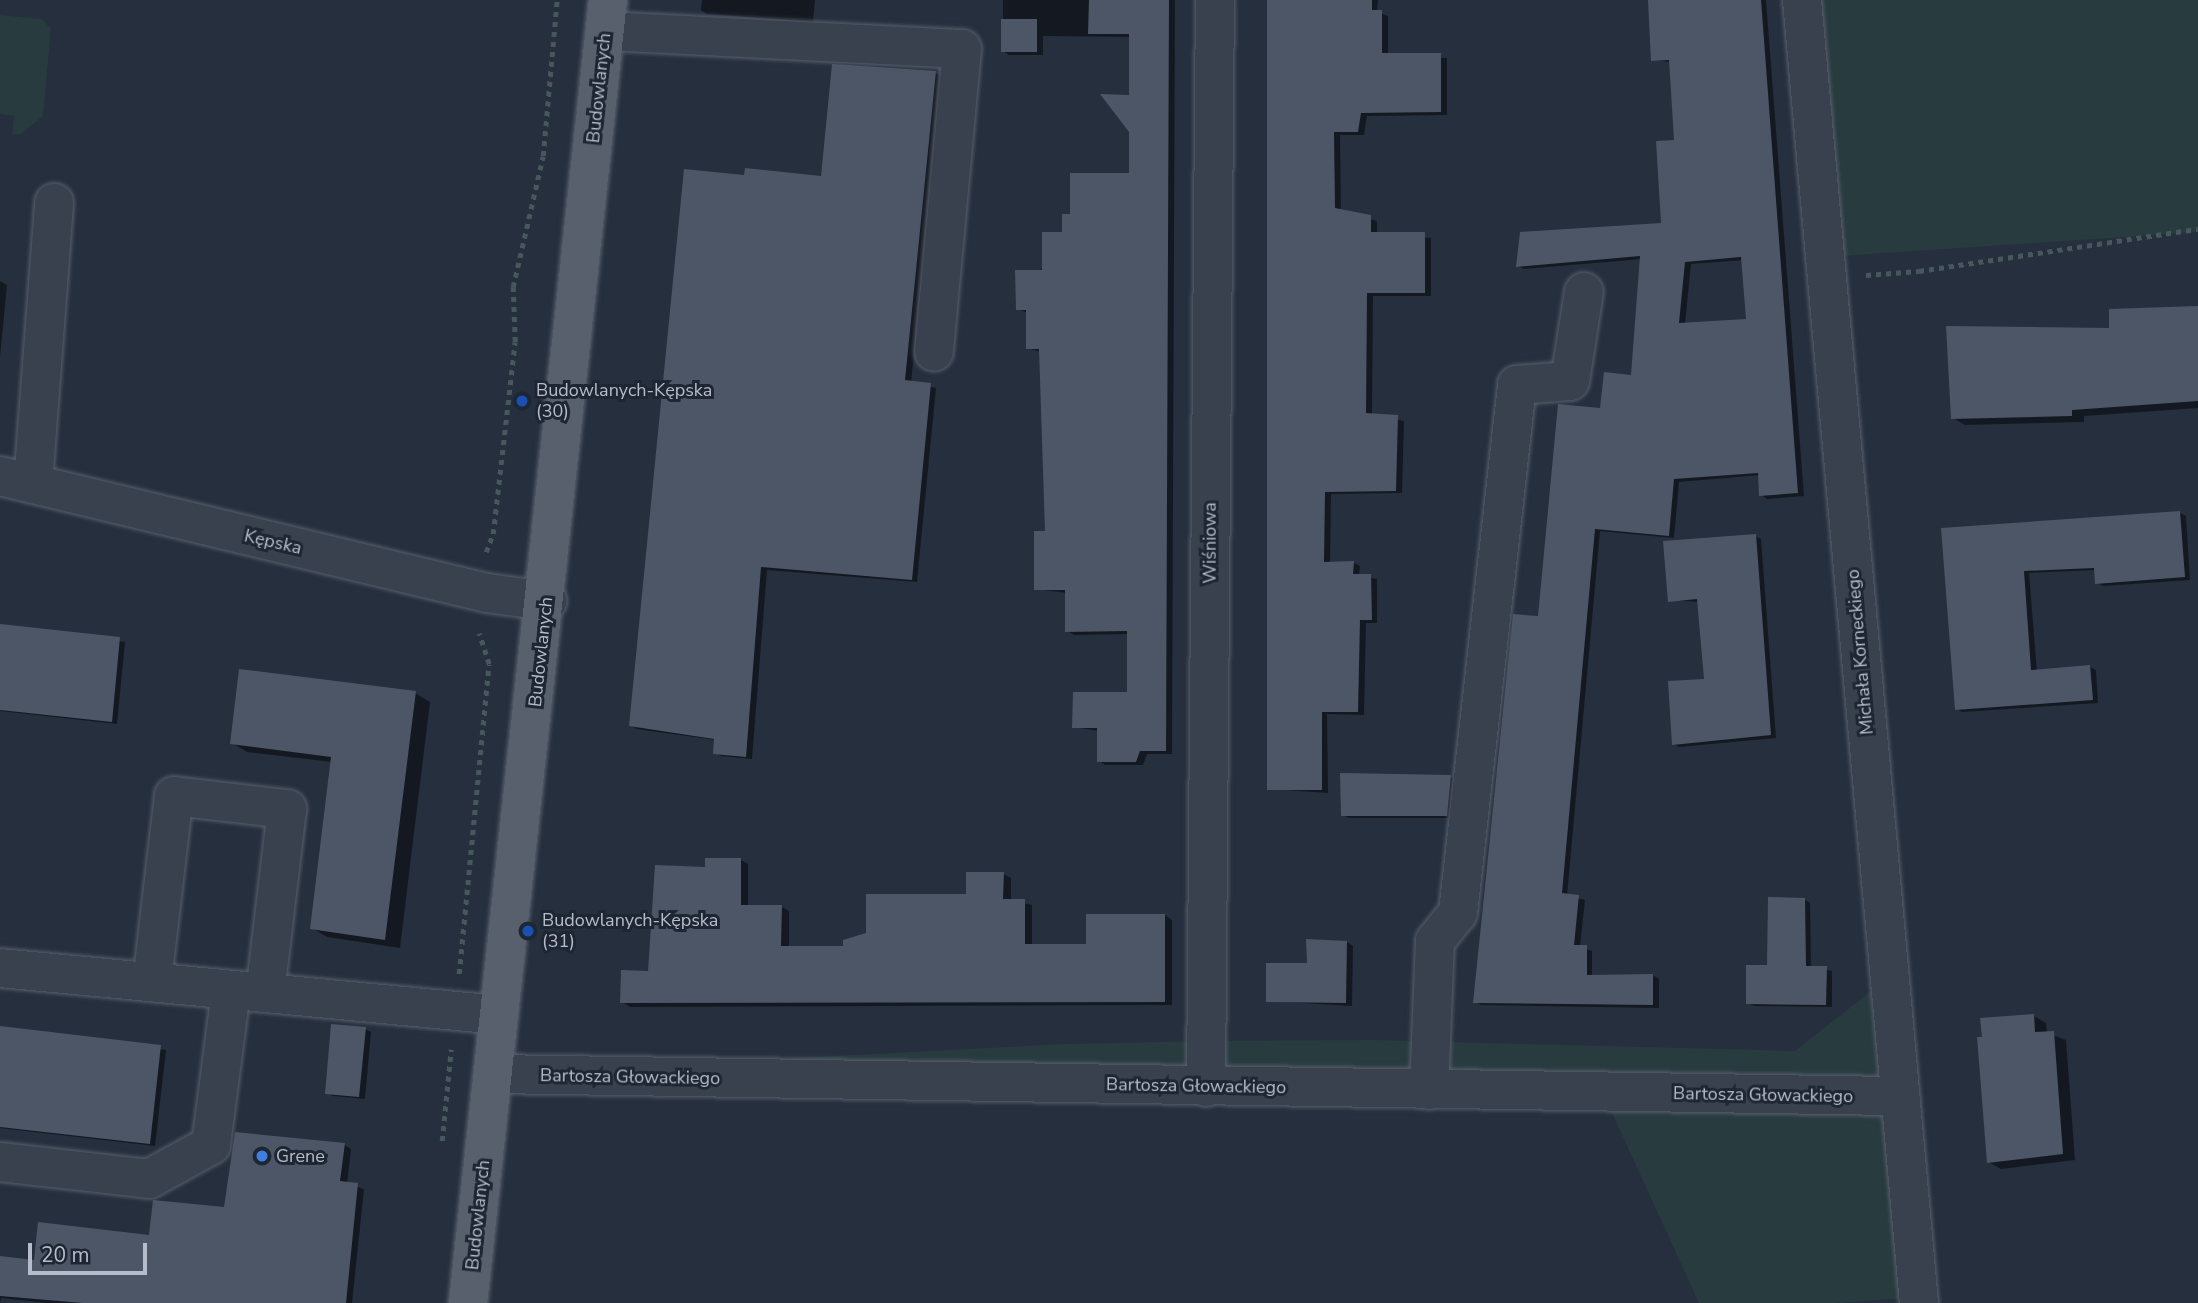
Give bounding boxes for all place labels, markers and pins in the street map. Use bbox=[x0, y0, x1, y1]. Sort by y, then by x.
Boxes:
place label: Budowlanych-Kępska (30) bbox=[536, 380, 712, 422]
marker: Budowlanych-Kępska (30) bbox=[514, 393, 530, 409]
place label: Budowlanych-Kępska (31) bbox=[542, 910, 718, 953]
marker: Budowlanych-Kępska (31) bbox=[520, 923, 536, 939]
place label: Grene bbox=[276, 1145, 325, 1167]
marker: Grene bbox=[254, 1148, 270, 1164]

